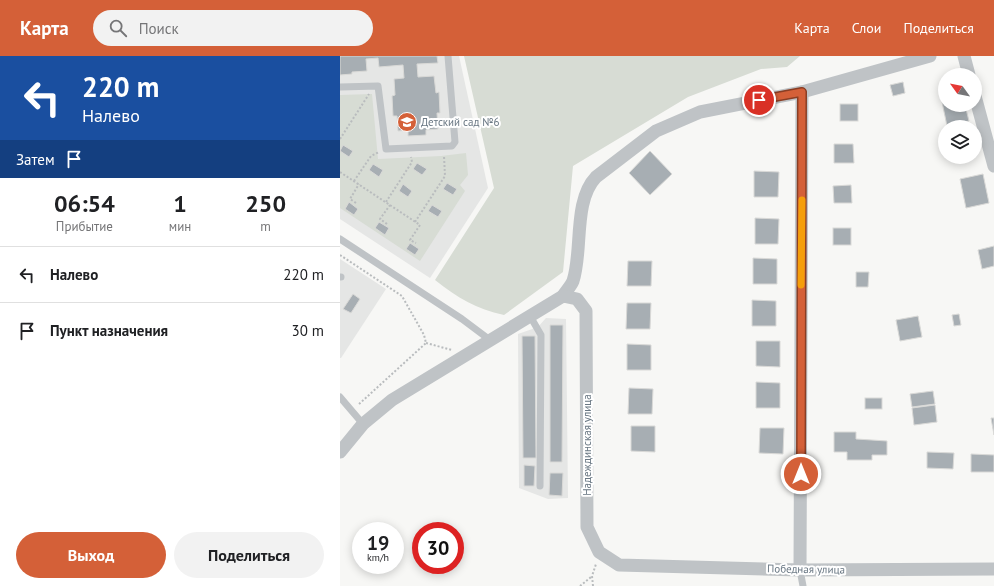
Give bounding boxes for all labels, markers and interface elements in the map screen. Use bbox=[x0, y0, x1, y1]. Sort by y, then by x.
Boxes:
search box bbox=[93, 10, 373, 46]
text: Карта bbox=[20, 16, 69, 40]
icon: search bbox=[107, 17, 129, 39]
text: Поиск bbox=[139, 19, 179, 38]
text: Карта bbox=[794, 19, 830, 37]
text: Слои bbox=[852, 19, 881, 37]
text: Поделиться bbox=[903, 19, 974, 37]
text: 220 m bbox=[82, 68, 159, 105]
north arrow bbox=[938, 68, 982, 112]
map controls bbox=[938, 68, 982, 164]
icon: left bbox=[16, 72, 68, 124]
pin bbox=[742, 83, 776, 117]
icon: arrive bbox=[748, 89, 770, 111]
text: Налево bbox=[82, 104, 140, 127]
school or university icon: Детский сад №6 bbox=[396, 111, 418, 133]
place label: Детский сад №6 bbox=[421, 115, 500, 129]
button: layers bbox=[938, 120, 982, 164]
icon: arrive bbox=[63, 148, 85, 170]
text: Затем bbox=[16, 150, 55, 169]
text: 06:54 bbox=[54, 188, 115, 219]
text: 1 bbox=[173, 188, 187, 219]
text: 250 bbox=[245, 188, 286, 219]
text: Прибытие bbox=[56, 218, 113, 235]
text: мин bbox=[169, 218, 191, 235]
text: m bbox=[260, 218, 271, 235]
icon: left bbox=[16, 264, 38, 286]
text: Налево bbox=[50, 265, 98, 284]
text: 220 m bbox=[283, 265, 324, 284]
icon: arrive bbox=[16, 320, 38, 342]
text: Пункт назначения bbox=[50, 321, 168, 340]
text: 30 m bbox=[291, 321, 324, 340]
street label: Надеждинская улица bbox=[580, 394, 594, 496]
position arrow bbox=[780, 453, 822, 495]
speed limit sign: 30 bbox=[412, 522, 464, 574]
text: 19 bbox=[367, 530, 389, 556]
button: Выход bbox=[16, 532, 166, 578]
button: Поделиться bbox=[174, 532, 324, 578]
text: km/h bbox=[367, 551, 389, 564]
street label: Победная улица bbox=[767, 561, 845, 577]

